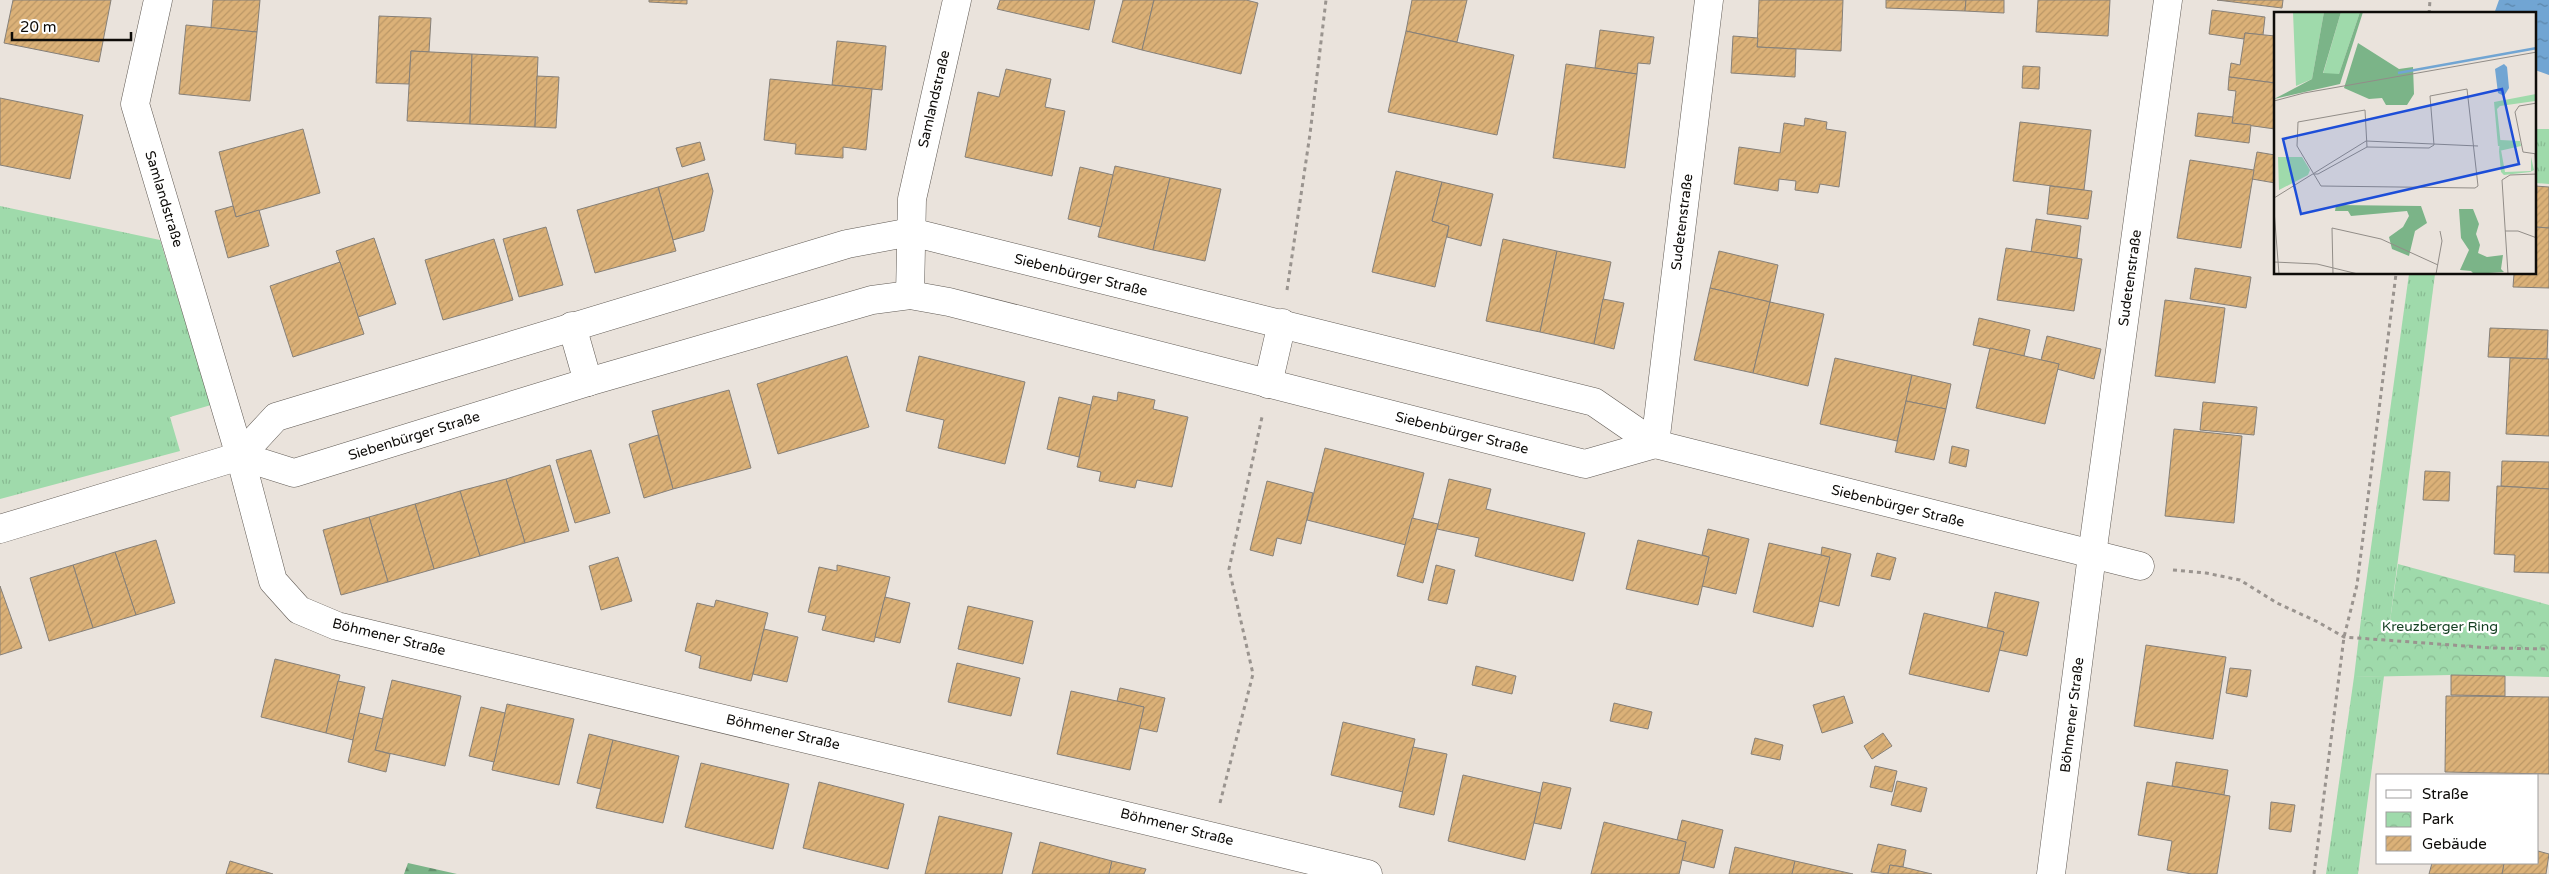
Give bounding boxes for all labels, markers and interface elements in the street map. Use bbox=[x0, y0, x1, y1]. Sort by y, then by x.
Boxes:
scale bar bbox=[12, 10, 131, 42]
inset map bbox=[2274, 12, 2536, 275]
text: 20 m bbox=[20, 18, 57, 36]
street label: Samlandstraße bbox=[914, 48, 954, 150]
street label: Samlandstraße bbox=[141, 149, 187, 249]
street label: Sudetenstraße bbox=[1668, 173, 1696, 271]
street label: Sudetenstraße bbox=[2115, 229, 2145, 327]
street label: Siebenbürger Straße bbox=[1013, 250, 1149, 300]
street label: Siebenbürger Straße bbox=[346, 408, 482, 464]
street label: Siebenbürger Straße bbox=[1394, 408, 1530, 458]
street label: Siebenbürger Straße bbox=[1830, 481, 1966, 531]
street label: Böhmener Straße bbox=[331, 615, 448, 659]
park label: Kreuzberger Ring bbox=[2382, 618, 2498, 635]
street label: Böhmener Straße bbox=[2056, 656, 2088, 774]
street label: Böhmener Straße bbox=[724, 711, 842, 753]
legend bbox=[2376, 774, 2539, 864]
text: Straße bbox=[2422, 785, 2468, 803]
street label: Böhmener Straße bbox=[1119, 805, 1236, 849]
text: Park bbox=[2422, 810, 2454, 828]
text: Gebäude bbox=[2422, 835, 2487, 853]

